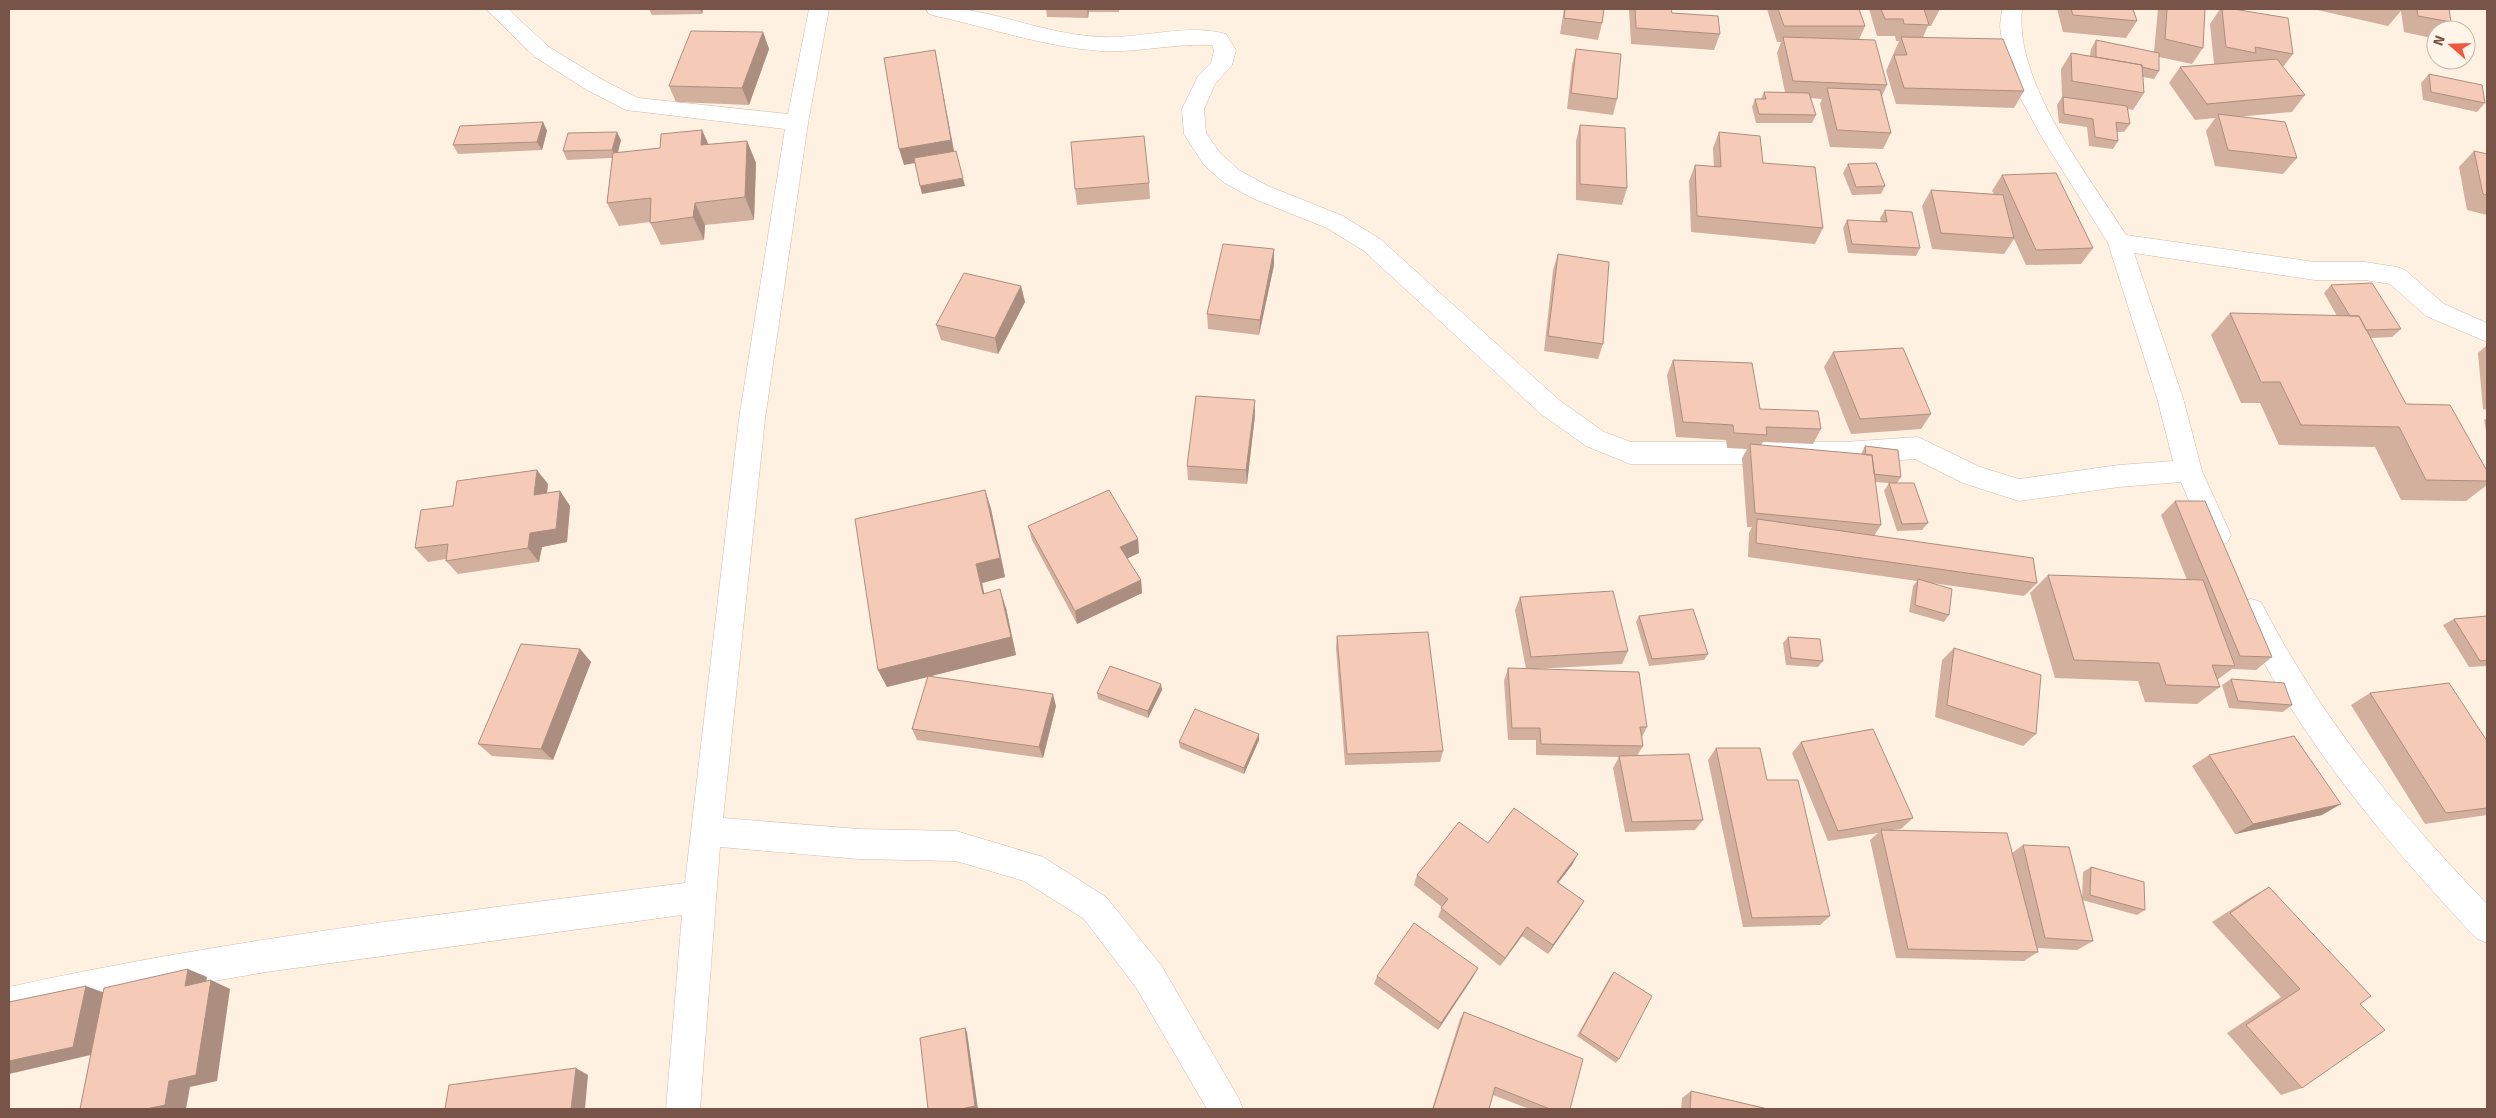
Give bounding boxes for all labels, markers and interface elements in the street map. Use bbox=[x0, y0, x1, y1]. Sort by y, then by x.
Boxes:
north arrow bbox=[2426, 20, 2476, 70]
text: N bbox=[2430, 33, 2449, 48]

